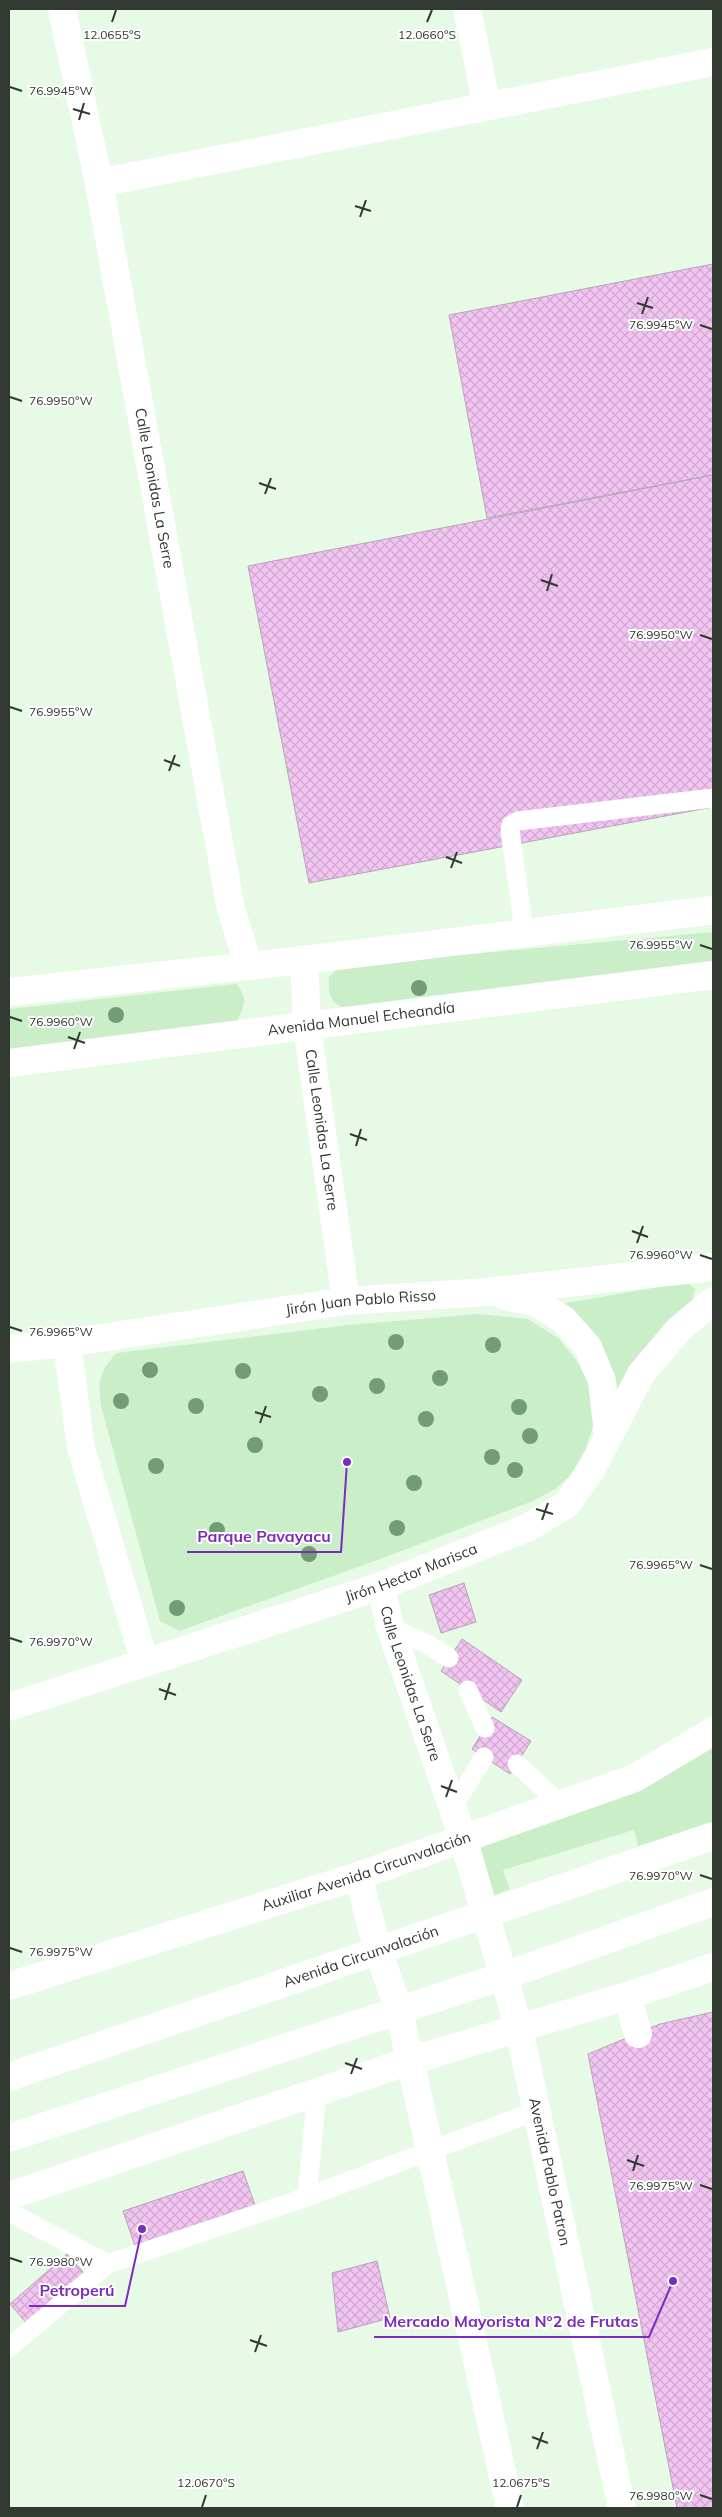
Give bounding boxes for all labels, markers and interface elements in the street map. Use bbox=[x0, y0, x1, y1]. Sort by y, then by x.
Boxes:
text: 12.0655°S bbox=[83, 27, 141, 42]
text: 12.0660°S bbox=[398, 27, 456, 42]
text: 76.9945°W bbox=[29, 83, 93, 98]
text: 76.9945°W bbox=[629, 317, 693, 332]
text: 76.9950°W bbox=[29, 393, 93, 408]
street label: Calle Leonidas La Serre bbox=[131, 406, 179, 570]
text: 76.9950°W bbox=[629, 627, 693, 642]
text: 76.9955°W bbox=[29, 704, 93, 719]
text: 76.9955°W bbox=[629, 937, 693, 952]
street label: Avenida Manuel Echeandía bbox=[266, 997, 456, 1040]
text: 76.9960°W bbox=[29, 1014, 93, 1029]
street label: Calle Leonidas La Serre bbox=[301, 1048, 343, 1212]
text: 76.9960°W bbox=[629, 1247, 693, 1262]
street label: Jirón Juan Pablo Risso bbox=[284, 1285, 437, 1319]
text: 76.9965°W bbox=[29, 1324, 93, 1339]
callout: Parque Pavayacu bbox=[187, 1521, 341, 1552]
text: Parque Pavayacu bbox=[197, 1526, 331, 1546]
street label: Jirón Hector Marisca bbox=[342, 1539, 480, 1606]
text: 76.9965°W bbox=[629, 1557, 693, 1572]
street label: Calle Leonidas La Serre bbox=[377, 1604, 446, 1763]
text: 76.9970°W bbox=[29, 1634, 93, 1649]
street label: Auxiliar Avenida Circunvalación bbox=[259, 1827, 473, 1915]
text: 76.9970°W bbox=[629, 1868, 693, 1883]
street label: Avenida Circunvalación bbox=[281, 1921, 441, 1991]
text: 76.9975°W bbox=[29, 1944, 93, 1959]
street label: Avenida Pablo Patron bbox=[525, 2096, 575, 2247]
text: 76.9975°W bbox=[629, 2178, 693, 2193]
text: 76.9980°W bbox=[29, 2254, 93, 2269]
callout: Petroperú bbox=[29, 2275, 125, 2306]
text: Petroperú bbox=[39, 2280, 115, 2300]
callout: Mercado Mayorista N°2 de Frutas bbox=[374, 2306, 649, 2337]
text: Mercado Mayorista N°2 de Frutas bbox=[383, 2311, 639, 2331]
text: 12.0670°S bbox=[177, 2475, 235, 2490]
text: 12.0675°S bbox=[492, 2475, 550, 2490]
text: 76.9980°W bbox=[629, 2488, 693, 2503]

